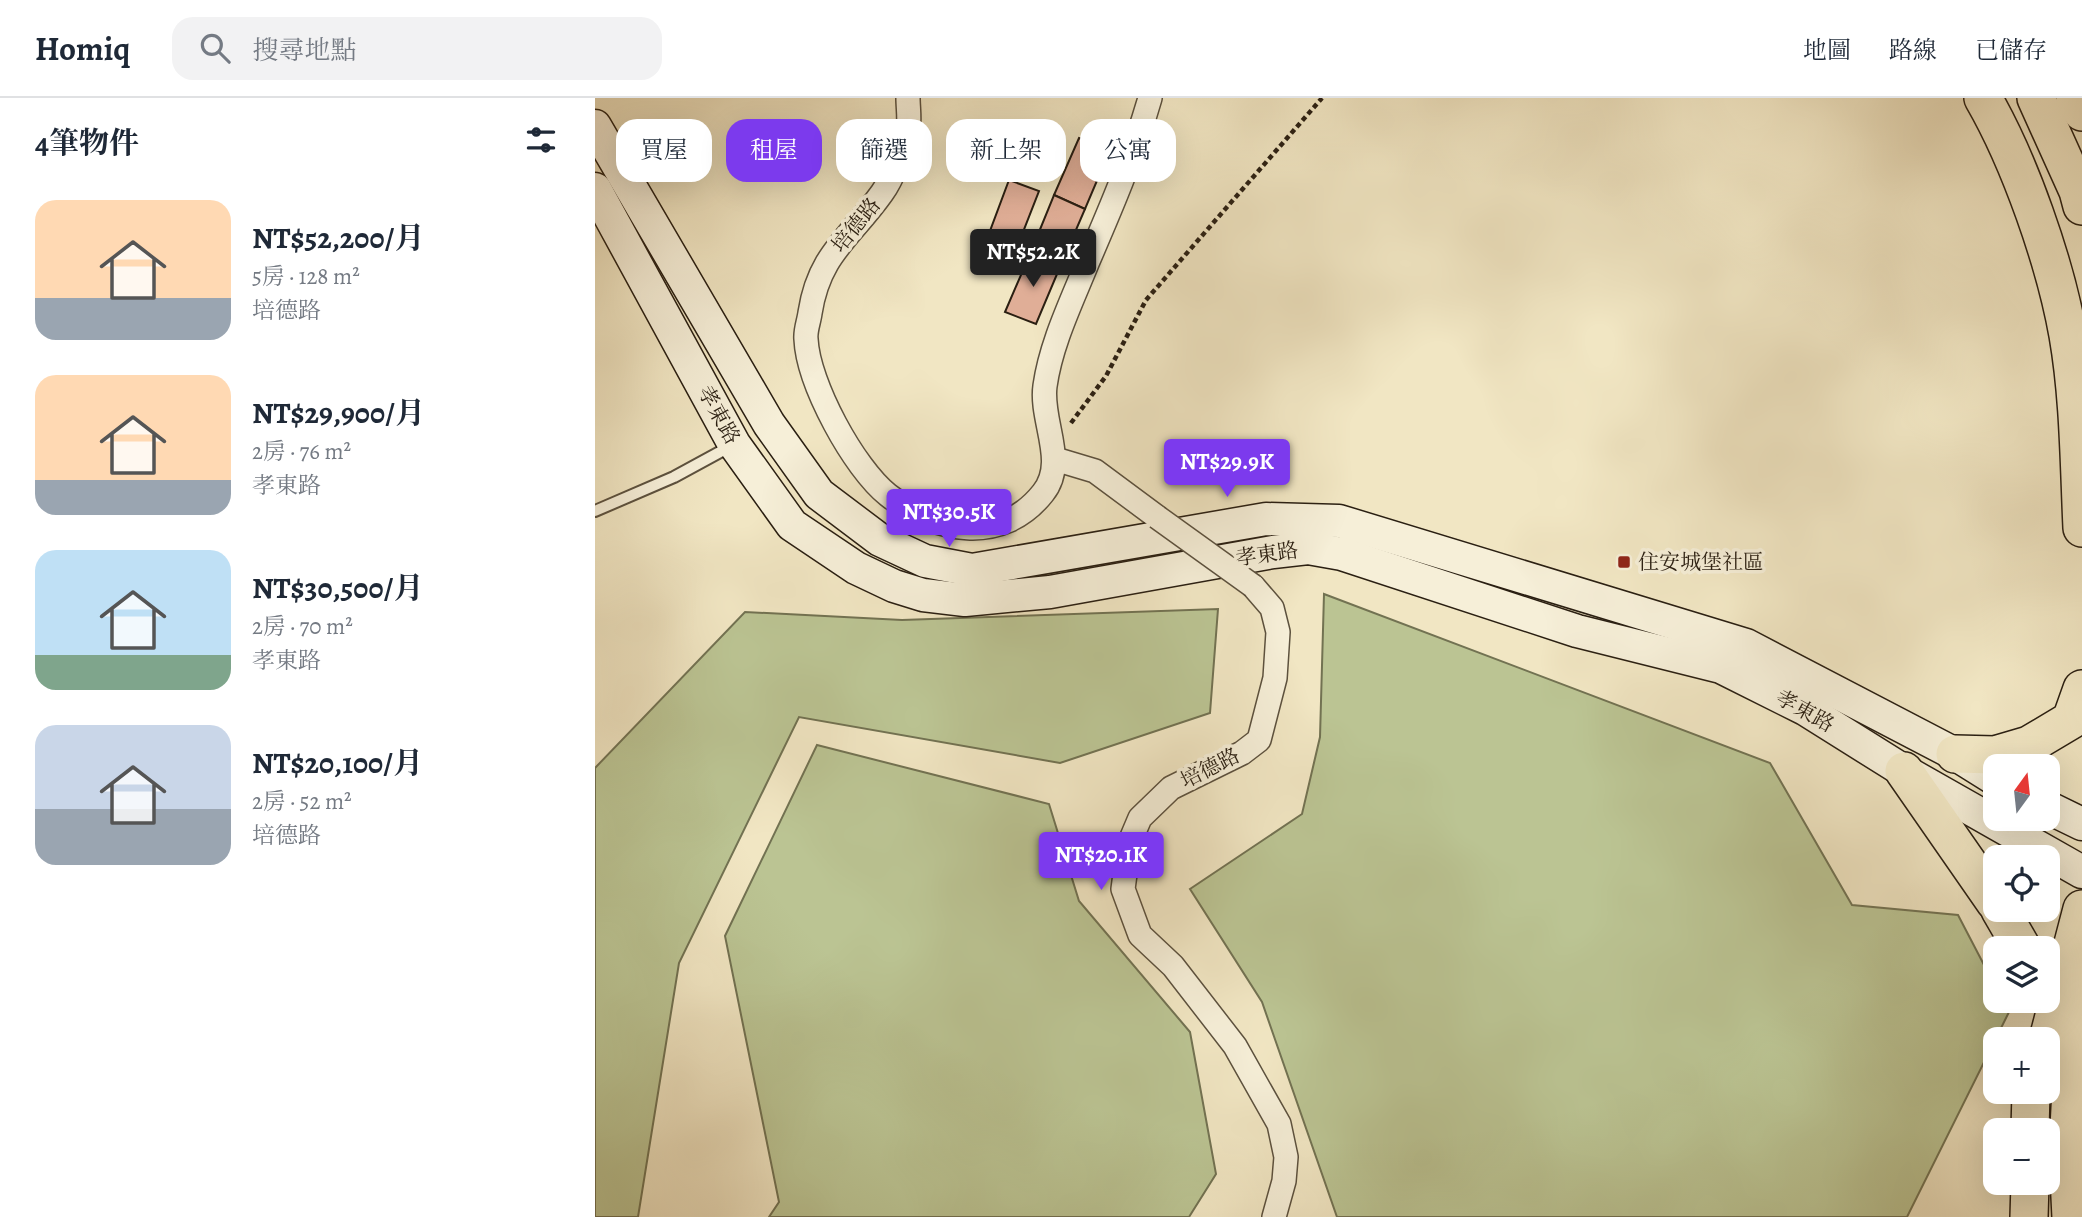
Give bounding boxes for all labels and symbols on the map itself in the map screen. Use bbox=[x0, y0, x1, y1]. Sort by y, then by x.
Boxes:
street label: 培德路 bbox=[825, 192, 887, 258]
pin: NT$52.2K bbox=[961, 230, 1105, 289]
street label: 孝東路 bbox=[691, 381, 747, 449]
pin: NT$29.9K bbox=[1155, 440, 1299, 499]
pin: NT$30.5K bbox=[877, 490, 1021, 549]
street label: 孝東路 bbox=[1234, 536, 1300, 572]
place label: 住安城堡社區 bbox=[1638, 548, 1764, 576]
marker: 住安城堡社區 bbox=[1616, 554, 1632, 570]
street label: 孝東路 bbox=[1771, 683, 1839, 739]
street label: 培德路 bbox=[1176, 741, 1244, 795]
north arrow bbox=[1983, 754, 2060, 831]
pin: NT$20.1K bbox=[1029, 832, 1173, 892]

